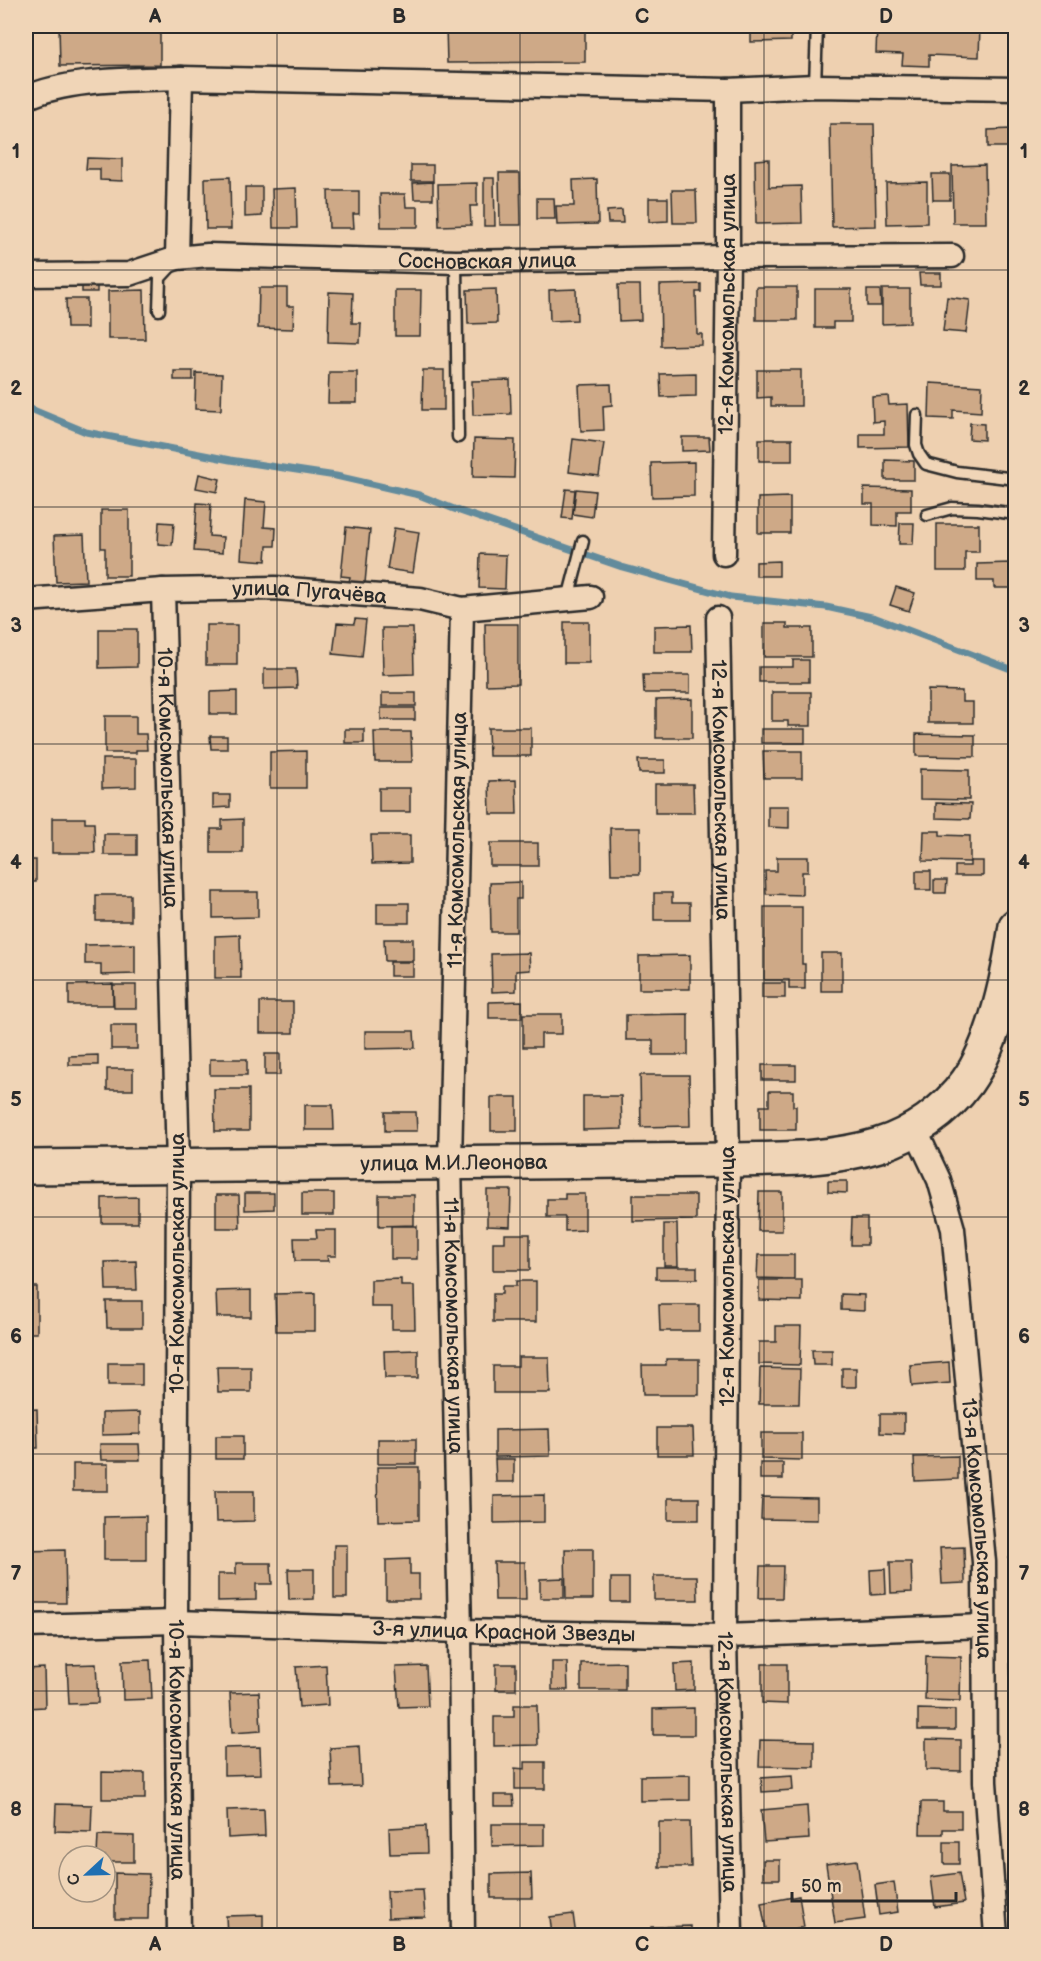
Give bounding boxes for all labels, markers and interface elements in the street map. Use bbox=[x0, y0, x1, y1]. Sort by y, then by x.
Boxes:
text: A bbox=[148, 5, 162, 29]
text: B bbox=[392, 5, 406, 29]
text: C bbox=[635, 5, 649, 29]
text: D bbox=[879, 5, 893, 29]
text: 1 bbox=[12, 140, 20, 164]
text: 1 bbox=[1020, 140, 1028, 164]
street label: 12-я Комсомольская улица bbox=[714, 173, 741, 435]
street label: Сосновская улица bbox=[398, 248, 577, 275]
text: 2 bbox=[10, 377, 22, 401]
text: 2 bbox=[1018, 377, 1030, 401]
street label: улица Пугачёва bbox=[232, 576, 388, 609]
text: 3 bbox=[10, 614, 22, 638]
text: 3 bbox=[1018, 614, 1030, 638]
street label: 10-я Комсомольская улица bbox=[152, 647, 183, 909]
street label: 12-я Комсомольская улица bbox=[706, 659, 736, 921]
street label: 11-я Комсомольская улица bbox=[443, 711, 472, 969]
text: 4 bbox=[10, 851, 22, 875]
text: 4 bbox=[1018, 851, 1030, 875]
text: 5 bbox=[10, 1088, 22, 1112]
text: 5 bbox=[1018, 1088, 1030, 1112]
street label: 10-я Комсомольская улица bbox=[165, 1132, 190, 1394]
street label: 12-я Комсомольская улица bbox=[715, 1145, 740, 1407]
street label: улица М.И.Леонова bbox=[360, 1150, 548, 1177]
street label: 11-я Комсомольская улица bbox=[438, 1197, 468, 1455]
text: 6 bbox=[10, 1325, 22, 1349]
text: 6 bbox=[1018, 1325, 1030, 1349]
street label: 13-я Комсомольская улица bbox=[956, 1397, 996, 1660]
text: 7 bbox=[10, 1562, 22, 1586]
text: 7 bbox=[1018, 1562, 1030, 1586]
street label: 3-я улица Красной Звезды bbox=[372, 1616, 636, 1647]
street label: 10-я Комсомольская улица bbox=[163, 1619, 190, 1881]
street label: 12-я Комсомольская улица bbox=[712, 1631, 742, 1893]
text: 8 bbox=[10, 1798, 22, 1822]
text: 8 bbox=[1018, 1798, 1030, 1822]
north arrow bbox=[57, 1844, 117, 1904]
scale bar bbox=[792, 1865, 956, 1903]
text: С bbox=[64, 1870, 85, 1888]
text: 50 m bbox=[801, 1876, 842, 1897]
text: A bbox=[148, 1933, 162, 1957]
text: B bbox=[392, 1933, 406, 1957]
text: C bbox=[635, 1933, 649, 1957]
text: D bbox=[879, 1933, 893, 1957]

